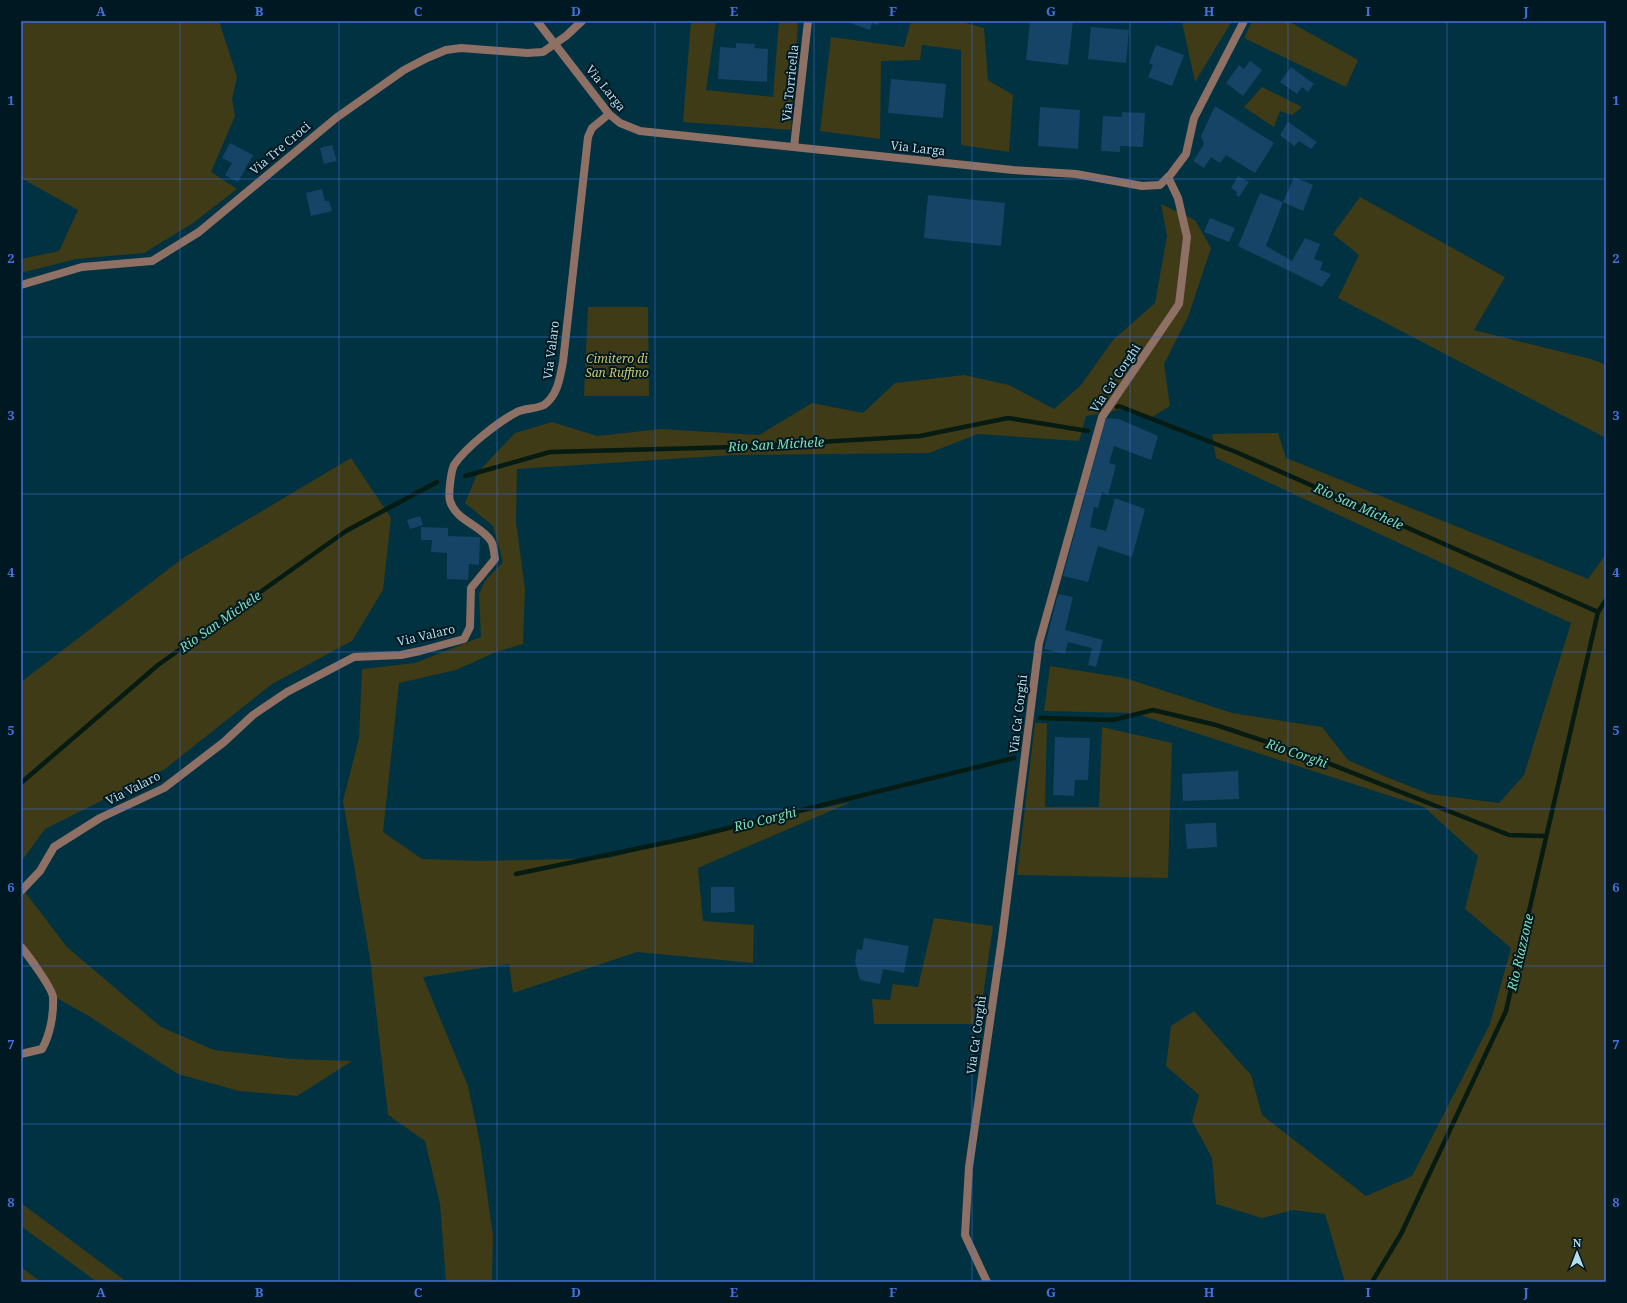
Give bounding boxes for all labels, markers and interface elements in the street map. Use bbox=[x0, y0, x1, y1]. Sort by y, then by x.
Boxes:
text: A bbox=[96, 2, 106, 20]
text: B bbox=[255, 2, 264, 20]
text: C bbox=[414, 2, 423, 20]
text: D bbox=[571, 2, 581, 20]
text: E bbox=[730, 2, 739, 20]
text: F bbox=[889, 2, 897, 20]
text: G bbox=[1046, 2, 1056, 20]
text: H bbox=[1204, 2, 1215, 20]
text: I bbox=[1365, 2, 1371, 20]
text: J bbox=[1522, 2, 1529, 20]
street label: Via Torricella bbox=[778, 44, 803, 122]
street label: Via Larga bbox=[582, 61, 630, 115]
text: 1 bbox=[7, 91, 15, 109]
text: 1 bbox=[1612, 91, 1620, 109]
street label: Via Tre Croci bbox=[246, 118, 314, 178]
street label: Via Larga bbox=[890, 137, 946, 159]
text: 2 bbox=[7, 249, 15, 267]
text: 2 bbox=[1612, 249, 1620, 267]
street label: Via Valaro bbox=[539, 320, 563, 380]
street label: Via Ca' Corghi bbox=[1086, 340, 1144, 416]
park label: Cimitero di San Ruffino bbox=[585, 350, 649, 381]
text: 3 bbox=[7, 406, 15, 424]
text: 3 bbox=[1612, 406, 1620, 424]
water label: Rio San Michele bbox=[726, 432, 825, 456]
water label: Rio San Michele bbox=[1310, 478, 1407, 534]
text: 4 bbox=[7, 563, 15, 581]
text: 4 bbox=[1612, 563, 1620, 581]
water label: Rio San Michele bbox=[175, 586, 265, 657]
street label: Via Valaro bbox=[395, 620, 457, 650]
street label: Via Ca' Corghi bbox=[1005, 674, 1031, 754]
text: 5 bbox=[7, 721, 15, 739]
text: 5 bbox=[1612, 721, 1620, 739]
water label: Rio Corghi bbox=[1263, 734, 1330, 772]
street label: Via Valaro bbox=[103, 767, 163, 809]
water label: Rio Corghi bbox=[731, 803, 798, 836]
text: 6 bbox=[7, 878, 15, 896]
text: 6 bbox=[1612, 878, 1620, 896]
water label: Rio Riazzone bbox=[1502, 911, 1538, 993]
street label: Via Ca' Corghi bbox=[962, 995, 990, 1075]
text: 7 bbox=[7, 1035, 15, 1053]
text: 7 bbox=[1612, 1035, 1620, 1053]
text: 8 bbox=[7, 1193, 15, 1211]
text: 8 bbox=[1612, 1193, 1620, 1211]
north arrow bbox=[1557, 1233, 1597, 1273]
text: N bbox=[1573, 1235, 1582, 1250]
text: A bbox=[96, 1283, 106, 1301]
text: B bbox=[255, 1283, 264, 1301]
text: C bbox=[414, 1283, 423, 1301]
text: D bbox=[571, 1283, 581, 1301]
text: E bbox=[730, 1283, 739, 1301]
text: F bbox=[889, 1283, 897, 1301]
text: G bbox=[1046, 1283, 1056, 1301]
text: H bbox=[1204, 1283, 1215, 1301]
text: I bbox=[1365, 1283, 1371, 1301]
text: J bbox=[1522, 1283, 1529, 1301]

